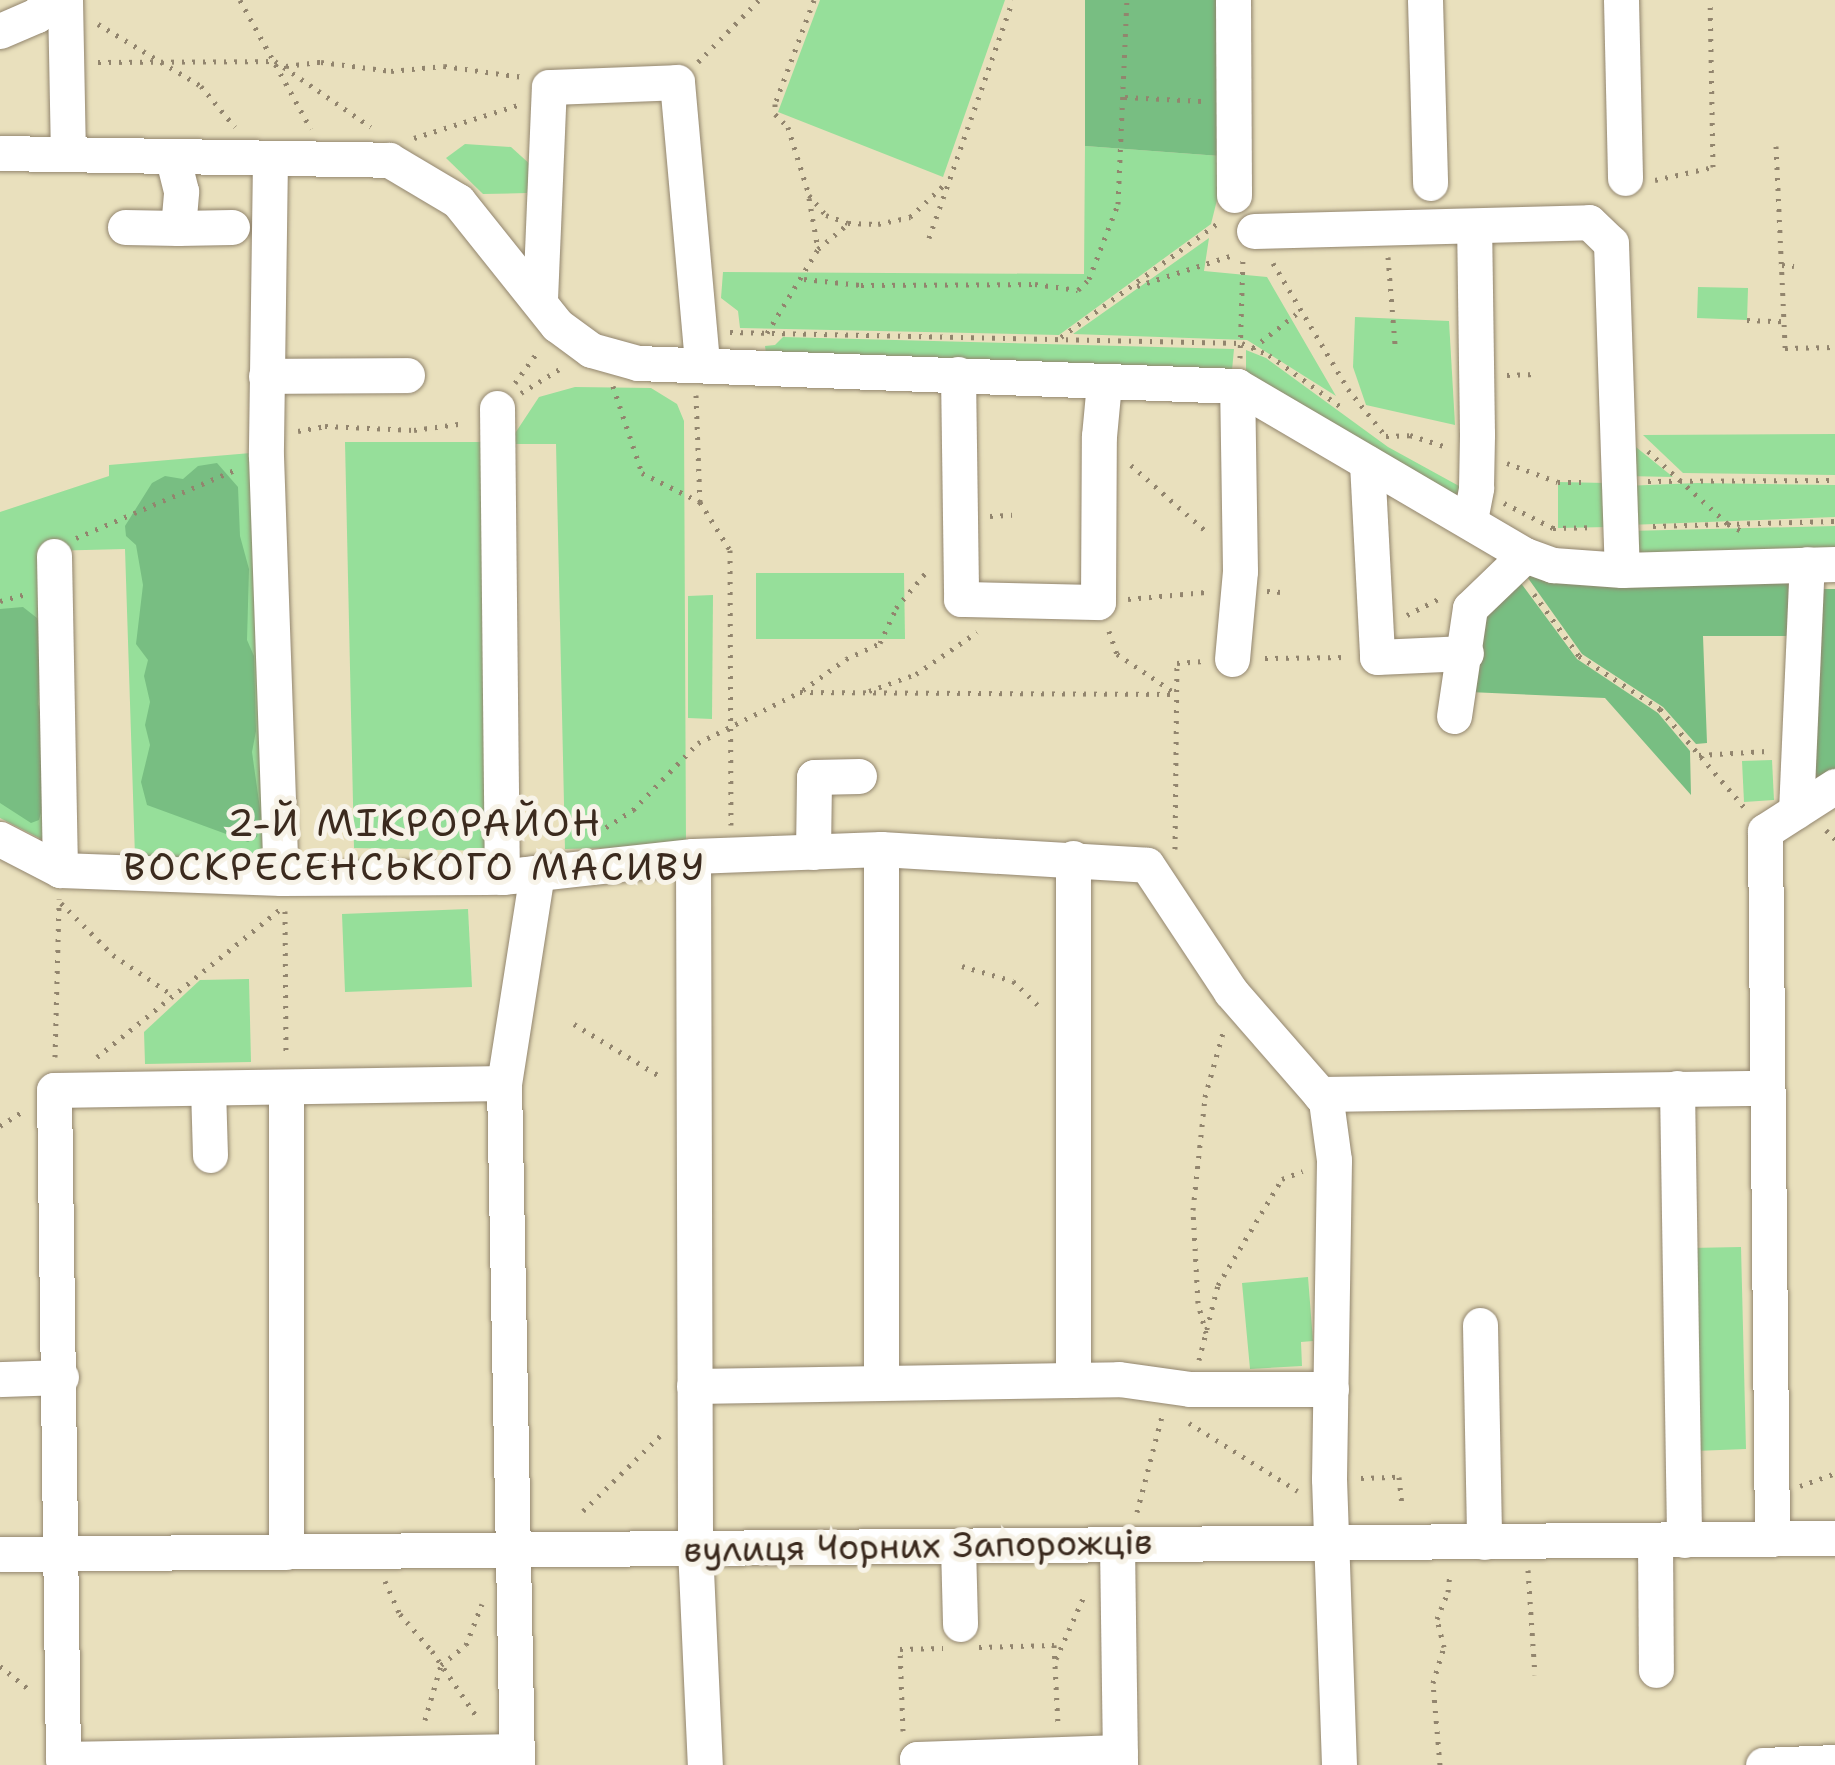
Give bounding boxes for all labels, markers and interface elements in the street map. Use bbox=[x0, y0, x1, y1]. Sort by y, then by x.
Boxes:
district label: 2-Й МІКРОРАЙОН ВОСКРЕСЕНСЬКОГО МАСИВУ bbox=[123, 800, 707, 889]
street label: вулиця Чорних Запорожців bbox=[683, 1521, 1153, 1571]

